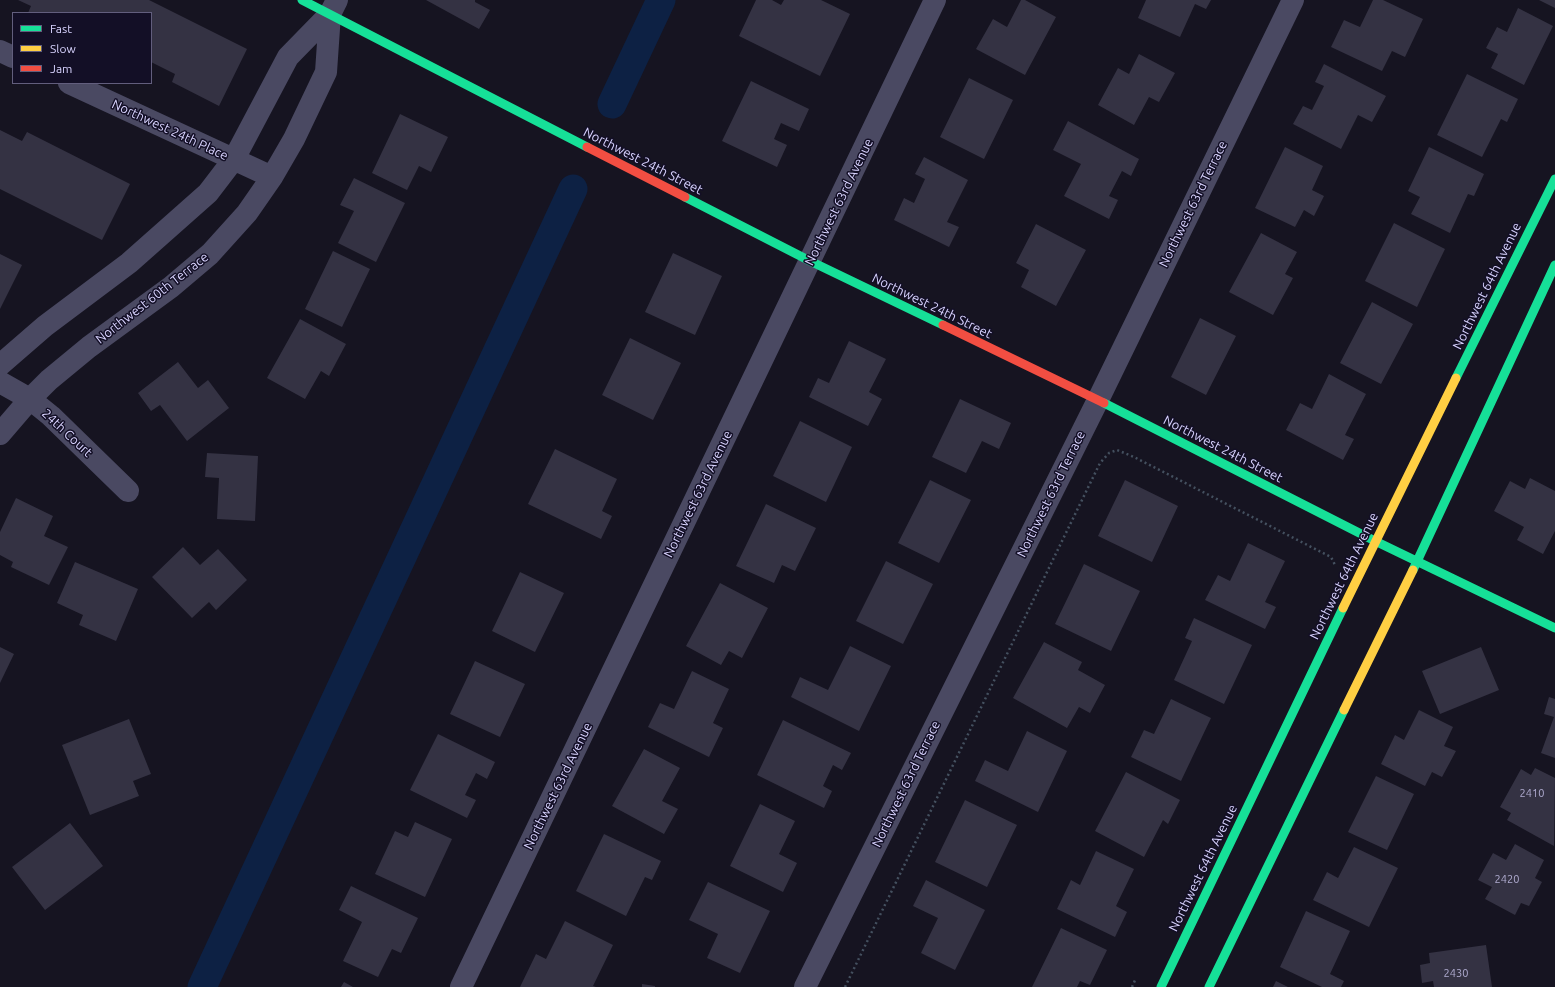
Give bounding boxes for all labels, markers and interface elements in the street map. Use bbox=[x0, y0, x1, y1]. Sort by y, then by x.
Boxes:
legend bbox=[12, 12, 152, 84]
text: Fast bbox=[50, 22, 72, 35]
text: Slow bbox=[50, 42, 76, 55]
text: Jam bbox=[50, 62, 72, 75]
street label: Northwest 24th Place bbox=[109, 96, 231, 164]
street label: Northwest 24th Street bbox=[581, 124, 705, 198]
street label: Northwest 63rd Avenue bbox=[801, 136, 877, 268]
street label: Northwest 63rd Terrace bbox=[1156, 138, 1230, 270]
street label: Northwest 64th Avenue bbox=[1449, 220, 1525, 352]
street label: Northwest 60th Terrace bbox=[92, 249, 212, 347]
street label: Northwest 24th Street bbox=[869, 270, 995, 342]
street label: 24th Court bbox=[39, 406, 95, 460]
street label: Northwest 24th Street bbox=[1161, 412, 1285, 486]
street label: Northwest 63rd Avenue bbox=[660, 428, 736, 560]
street label: Northwest 63rd Terrace bbox=[1014, 428, 1088, 560]
street label: Northwest 64th Avenue bbox=[1306, 510, 1382, 642]
street label: Northwest 63rd Terrace bbox=[869, 718, 943, 850]
street label: Northwest 63rd Avenue bbox=[520, 720, 596, 852]
house number: 2410 bbox=[1520, 786, 1544, 800]
street label: Northwest 64th Avenue bbox=[1165, 802, 1241, 934]
house number: 2420 bbox=[1495, 872, 1519, 886]
house number: 2430 bbox=[1444, 966, 1468, 980]

